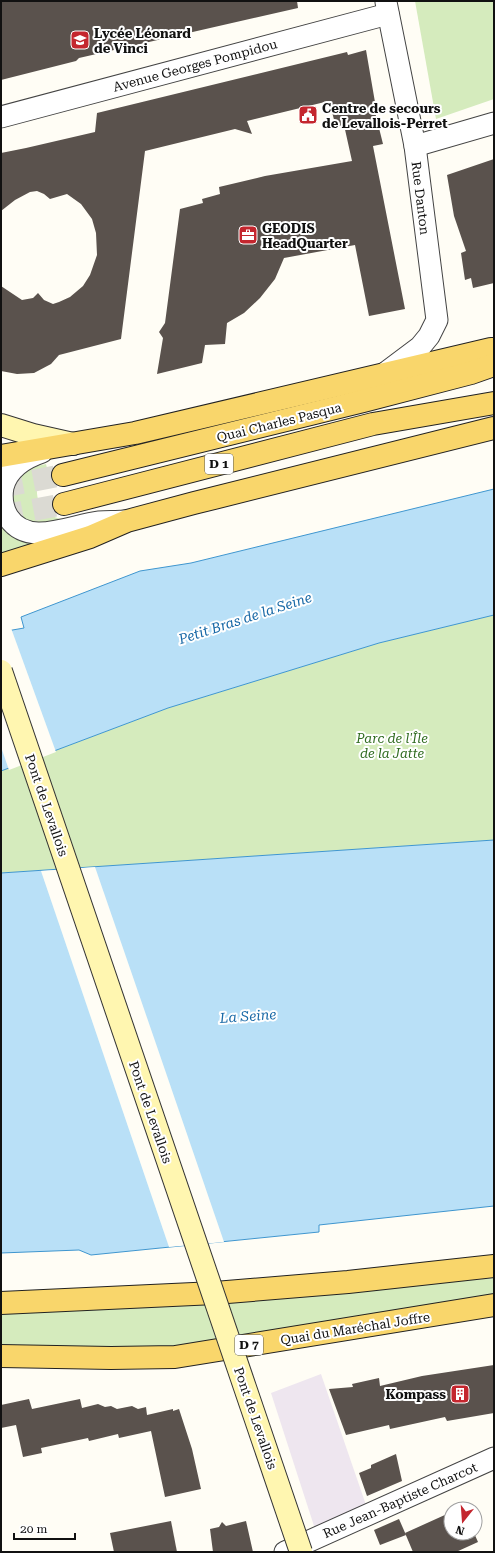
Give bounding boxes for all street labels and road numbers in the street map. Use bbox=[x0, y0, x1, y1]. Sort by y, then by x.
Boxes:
street label: Avenue Georges Pompidou bbox=[111, 36, 279, 95]
street label: Rue Danton bbox=[409, 160, 433, 236]
street label: Quai Charles Pasqua bbox=[215, 400, 343, 445]
road number: D 1 bbox=[205, 454, 233, 474]
street label: Pont de Levallois bbox=[22, 752, 71, 858]
street label: Pont de Levallois bbox=[126, 1059, 175, 1165]
street label: Quai du Maréchal Joffre bbox=[279, 1309, 431, 1348]
road number: D 7 bbox=[235, 1335, 263, 1355]
street label: Pont de Levallois bbox=[231, 1365, 280, 1471]
street label: Rue Jean-Baptiste Charcot bbox=[321, 1460, 480, 1541]

